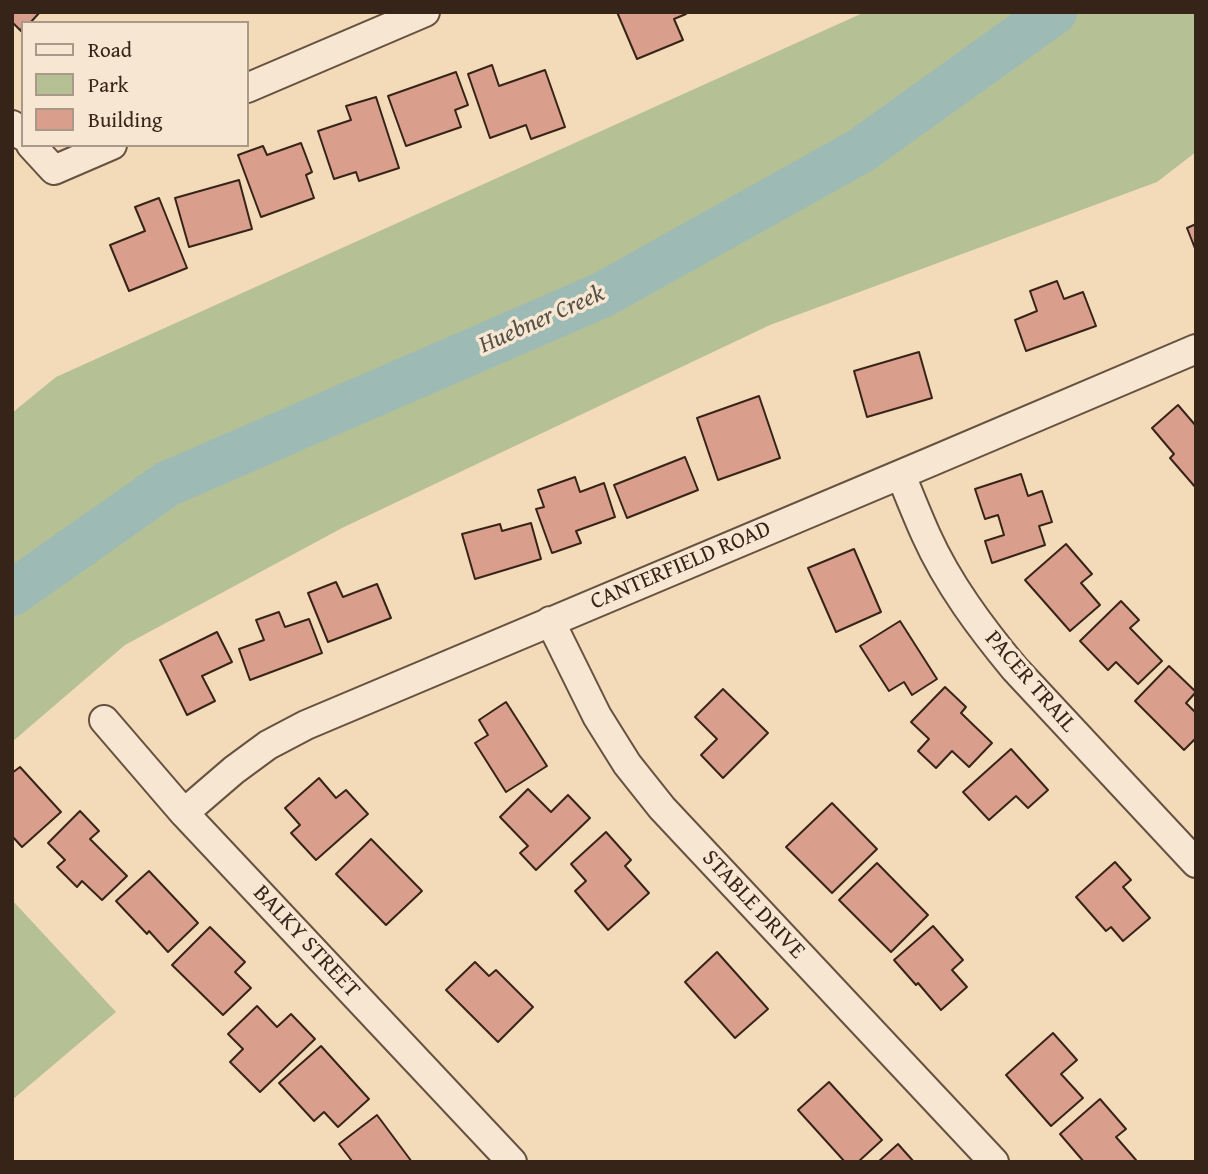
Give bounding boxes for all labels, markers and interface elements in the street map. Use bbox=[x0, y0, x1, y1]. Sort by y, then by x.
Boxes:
legend bbox=[21, 21, 248, 147]
text: Road bbox=[88, 34, 132, 65]
text: Park bbox=[88, 69, 129, 100]
text: Building bbox=[88, 104, 162, 135]
water label: Huebner Creek bbox=[475, 280, 609, 360]
street label: CANTERFIELD ROAD bbox=[587, 516, 775, 616]
street label: PACER TRAIL bbox=[978, 626, 1082, 738]
street label: STABLE DRIVE bbox=[696, 845, 810, 965]
street label: BALKY STREET bbox=[247, 880, 365, 1004]

